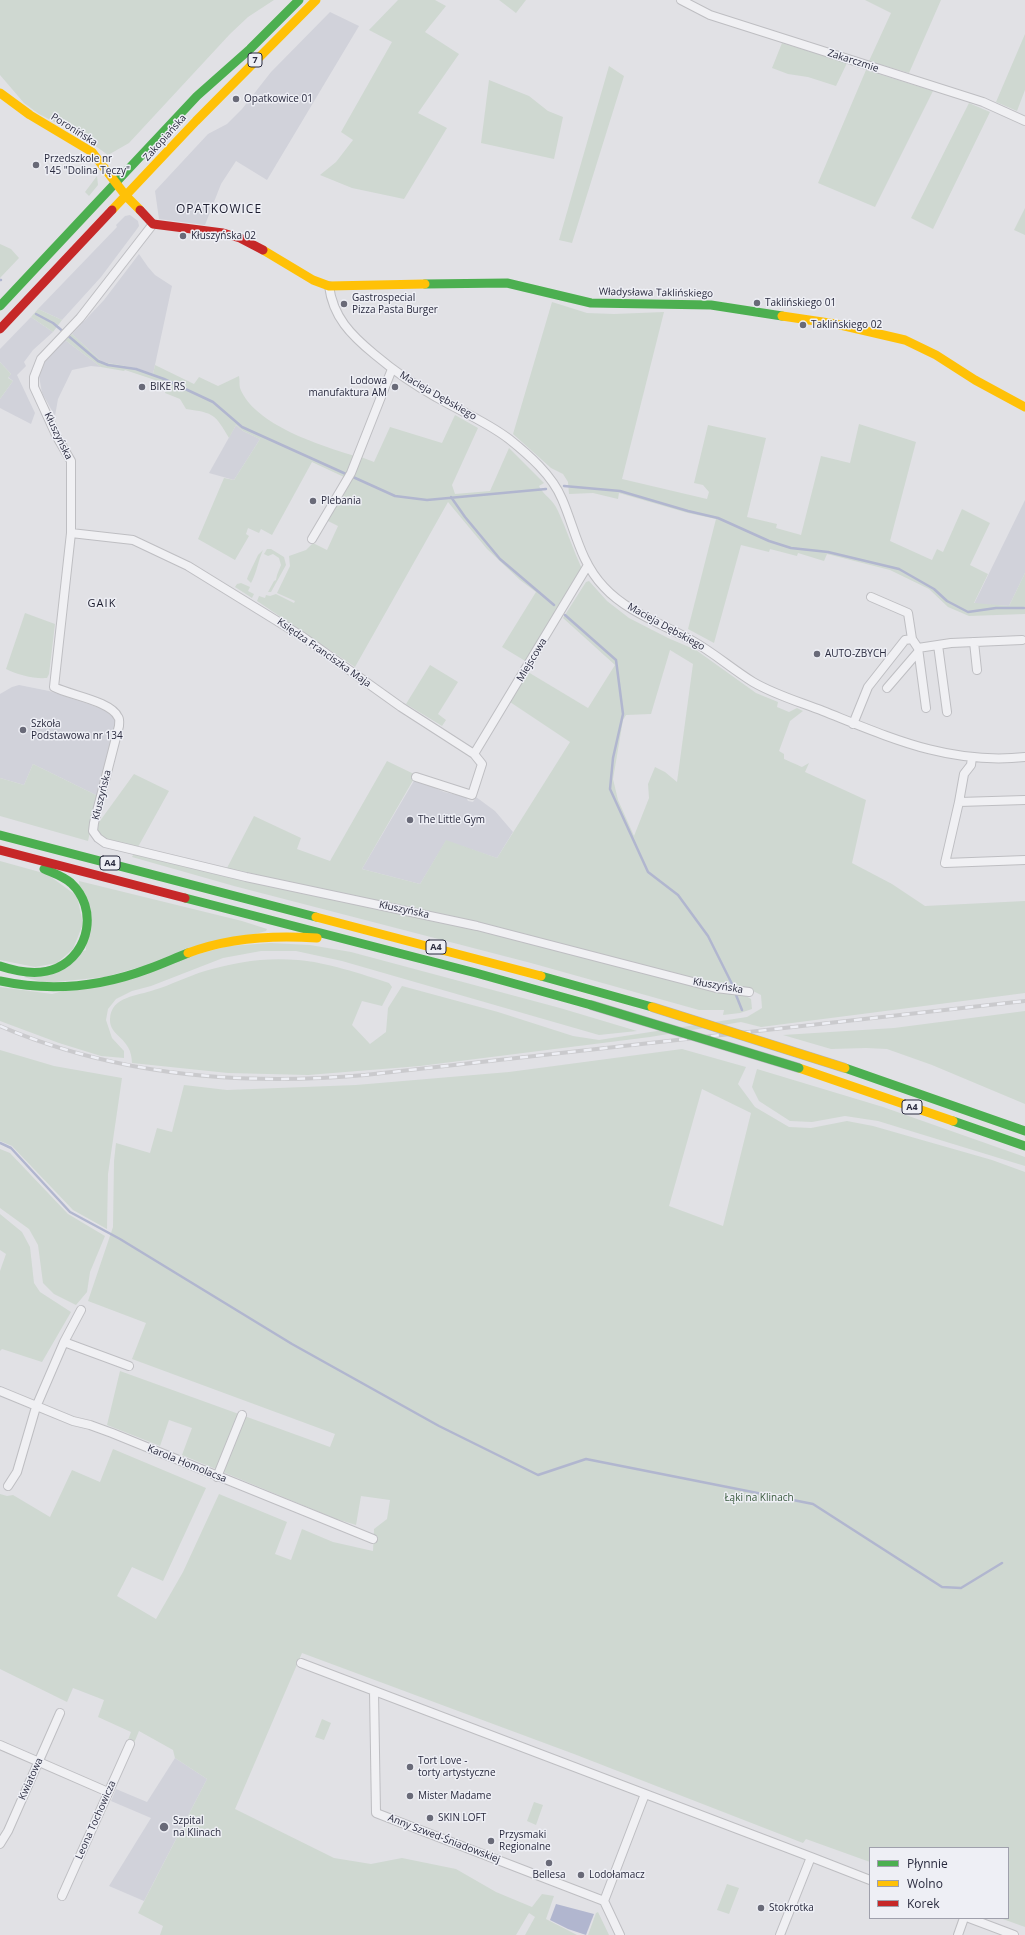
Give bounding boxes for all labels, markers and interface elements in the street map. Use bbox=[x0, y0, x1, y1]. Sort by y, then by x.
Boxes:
street label: Zakarczmie bbox=[826, 47, 880, 75]
road number: 7 bbox=[248, 53, 262, 67]
place label: Opatkowice 01 bbox=[244, 93, 313, 105]
marker: Opatkowice 01 bbox=[231, 94, 241, 104]
street label: Poronińska bbox=[49, 111, 99, 149]
street label: Zakopiańska bbox=[141, 112, 189, 164]
place label: Przedszkole nr 145 "Dolina Tęczy" bbox=[44, 153, 130, 176]
marker: Przedszkole nr 145 "Dolina Tęczy" bbox=[31, 160, 41, 170]
district label: OPATKOWICE bbox=[176, 203, 262, 217]
place label: Kłuszyńska 02 bbox=[191, 230, 256, 242]
marker: Kłuszyńska 02 bbox=[178, 231, 188, 241]
street label: Władysława Taklińskiego bbox=[599, 286, 713, 300]
place label: Gastrospecial Pizza Pasta Burger bbox=[352, 292, 438, 316]
place label: Taklińskiego 01 bbox=[765, 297, 836, 309]
marker: Taklińskiego 01 bbox=[752, 298, 762, 308]
marker: Gastrospecial Pizza Pasta Burger bbox=[339, 299, 349, 309]
place label: Taklińskiego 02 bbox=[811, 319, 882, 331]
marker: Taklińskiego 02 bbox=[798, 320, 808, 330]
street label: Macieja Dębskiego bbox=[397, 369, 479, 423]
place label: Lodowa manufaktura AM bbox=[308, 375, 387, 398]
place label: BIKE RS bbox=[150, 381, 185, 393]
marker: BIKE RS bbox=[137, 382, 147, 392]
marker: Lodowa manufaktura AM bbox=[390, 382, 400, 392]
street label: Kłuszyńska bbox=[41, 410, 75, 462]
place label: Plebania bbox=[321, 495, 361, 507]
marker: Plebania bbox=[308, 496, 318, 506]
district label: GAIK bbox=[88, 597, 116, 611]
street label: Macieja Dębskiego bbox=[625, 601, 707, 653]
street label: Księdza Franciszka Maja bbox=[275, 616, 373, 690]
street label: Miejscowa bbox=[514, 636, 550, 684]
place label: AUTO-ZBYCH bbox=[825, 648, 887, 660]
marker: AUTO-ZBYCH bbox=[812, 649, 822, 659]
place label: Szkoła Podstawowa nr 134 bbox=[31, 718, 123, 742]
marker: Szkoła Podstawowa nr 134 bbox=[18, 725, 28, 735]
street label: Kłuszyńska bbox=[90, 769, 114, 821]
place label: The Little Gym bbox=[418, 814, 485, 826]
marker: The Little Gym bbox=[405, 815, 415, 825]
road number: A4 bbox=[100, 856, 120, 870]
street label: Kłuszyńska bbox=[378, 899, 430, 921]
road number: A4 bbox=[426, 940, 446, 954]
street label: Kłuszyńska bbox=[692, 976, 744, 996]
road number: A4 bbox=[902, 1100, 922, 1114]
street label: Karola Homolacsa bbox=[146, 1443, 228, 1485]
park label: Łąki na Klinach bbox=[724, 1492, 794, 1504]
place label: Tort Love - torty artystyczne bbox=[418, 1755, 496, 1778]
street label: Kwiatowa bbox=[16, 1756, 46, 1802]
marker: Tort Love - torty artystyczne bbox=[405, 1762, 415, 1772]
street label: Leona Tochowicza bbox=[73, 1779, 119, 1861]
place label: Mister Madame bbox=[418, 1790, 491, 1802]
marker: Mister Madame bbox=[405, 1791, 415, 1801]
street label: Anny Szwed-Śniadowskiej bbox=[386, 1812, 502, 1866]
place label: SKIN LOFT bbox=[438, 1812, 486, 1824]
marker: SKIN LOFT bbox=[425, 1813, 435, 1823]
place label: Szpital na Klinach bbox=[173, 1815, 221, 1838]
marker: Szpital na Klinach bbox=[158, 1821, 170, 1833]
place label: Przysmaki Regionalne bbox=[499, 1829, 551, 1852]
marker: Przysmaki Regionalne bbox=[486, 1836, 496, 1846]
legend bbox=[869, 1847, 1009, 1919]
text: Płynnie bbox=[907, 1855, 948, 1872]
marker: Bellesa bbox=[544, 1858, 554, 1868]
place label: Bellesa bbox=[532, 1869, 566, 1881]
place label: Lodołamacz bbox=[589, 1869, 645, 1881]
marker: Lodołamacz bbox=[576, 1870, 586, 1880]
text: Wolno bbox=[907, 1875, 943, 1892]
text: Korek bbox=[907, 1895, 940, 1912]
place label: Stokrotka bbox=[769, 1902, 814, 1914]
marker: Stokrotka bbox=[756, 1903, 766, 1913]

